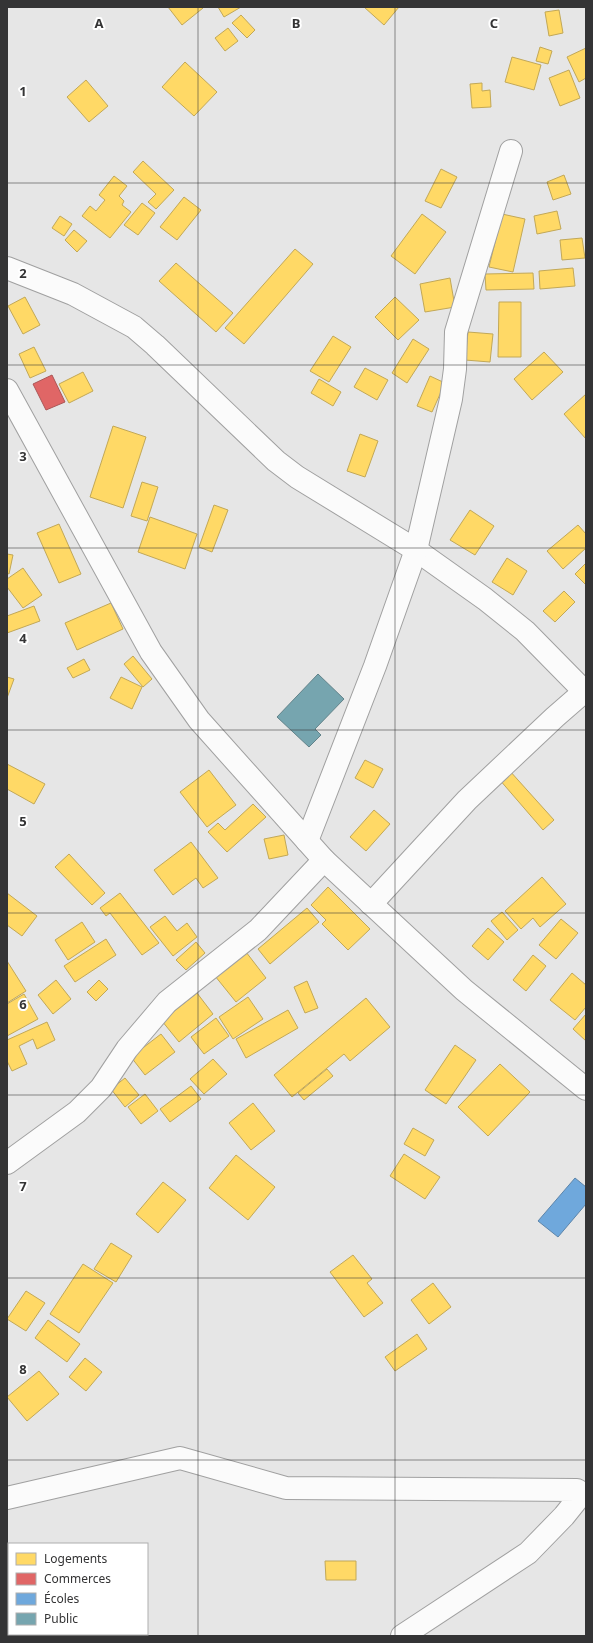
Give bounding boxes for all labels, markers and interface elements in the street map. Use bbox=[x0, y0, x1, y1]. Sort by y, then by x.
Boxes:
text: A bbox=[95, 14, 104, 32]
text: B bbox=[292, 14, 300, 32]
text: C bbox=[490, 14, 498, 32]
text: 1 bbox=[19, 82, 27, 100]
text: 2 bbox=[19, 264, 27, 282]
text: 3 bbox=[19, 447, 27, 465]
text: 4 bbox=[19, 629, 27, 647]
text: 5 bbox=[19, 812, 27, 830]
text: 6 bbox=[19, 995, 27, 1013]
text: 7 bbox=[19, 1177, 27, 1195]
text: 8 bbox=[19, 1360, 27, 1378]
legend bbox=[8, 1543, 148, 1635]
text: Logements bbox=[44, 1550, 107, 1567]
text: Commerces bbox=[44, 1570, 111, 1587]
text: Écoles bbox=[44, 1590, 80, 1607]
text: Public bbox=[44, 1610, 78, 1627]

